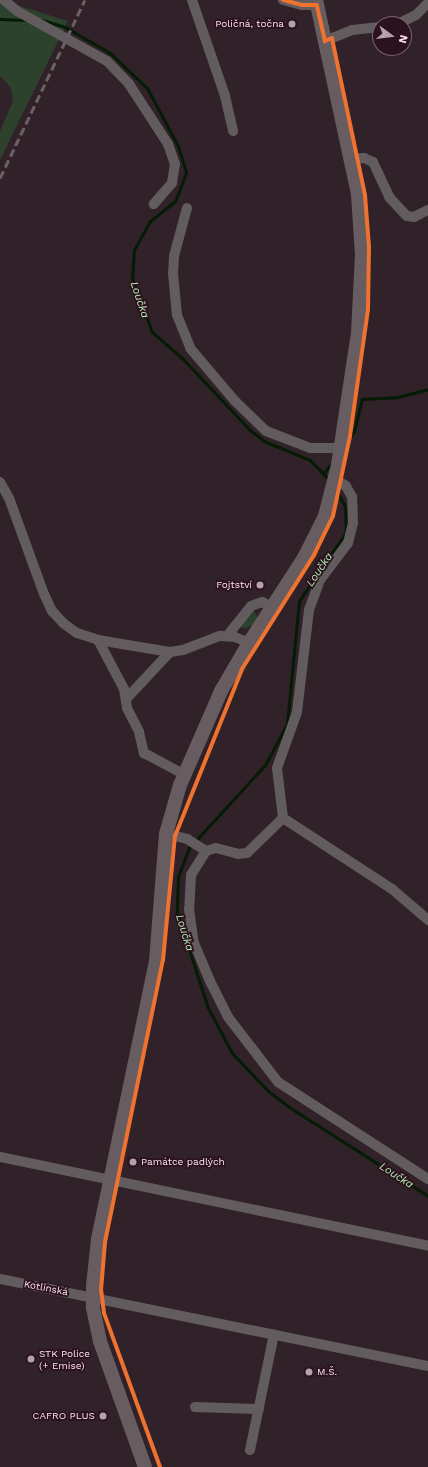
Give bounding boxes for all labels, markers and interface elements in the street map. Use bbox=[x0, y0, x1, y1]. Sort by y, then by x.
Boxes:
north arrow bbox=[372, 16, 412, 56]
place label: Poličná, točna bbox=[215, 18, 284, 30]
marker: Poličná, točna bbox=[287, 19, 297, 29]
text: N bbox=[396, 33, 410, 45]
water label: Loučka bbox=[127, 280, 151, 320]
water label: Loučka bbox=[304, 551, 336, 589]
place label: Fojtství bbox=[216, 579, 252, 591]
marker: Fojtství bbox=[255, 580, 265, 590]
water label: Loučka bbox=[172, 913, 196, 953]
place label: Památce padlých bbox=[141, 1156, 225, 1168]
marker: Památce padlých bbox=[128, 1157, 138, 1167]
water label: Loučka bbox=[377, 1160, 415, 1192]
street label: Kotlinská bbox=[23, 1278, 69, 1298]
place label: STK Police (+ Emise) bbox=[39, 1347, 90, 1370]
marker: STK Police (+ Emise) bbox=[26, 1354, 36, 1364]
place label: M.Š. bbox=[317, 1366, 337, 1378]
marker: M.Š. bbox=[304, 1367, 314, 1377]
place label: CAFRO PLUS bbox=[33, 1410, 95, 1422]
marker: CAFRO PLUS bbox=[98, 1411, 108, 1421]

